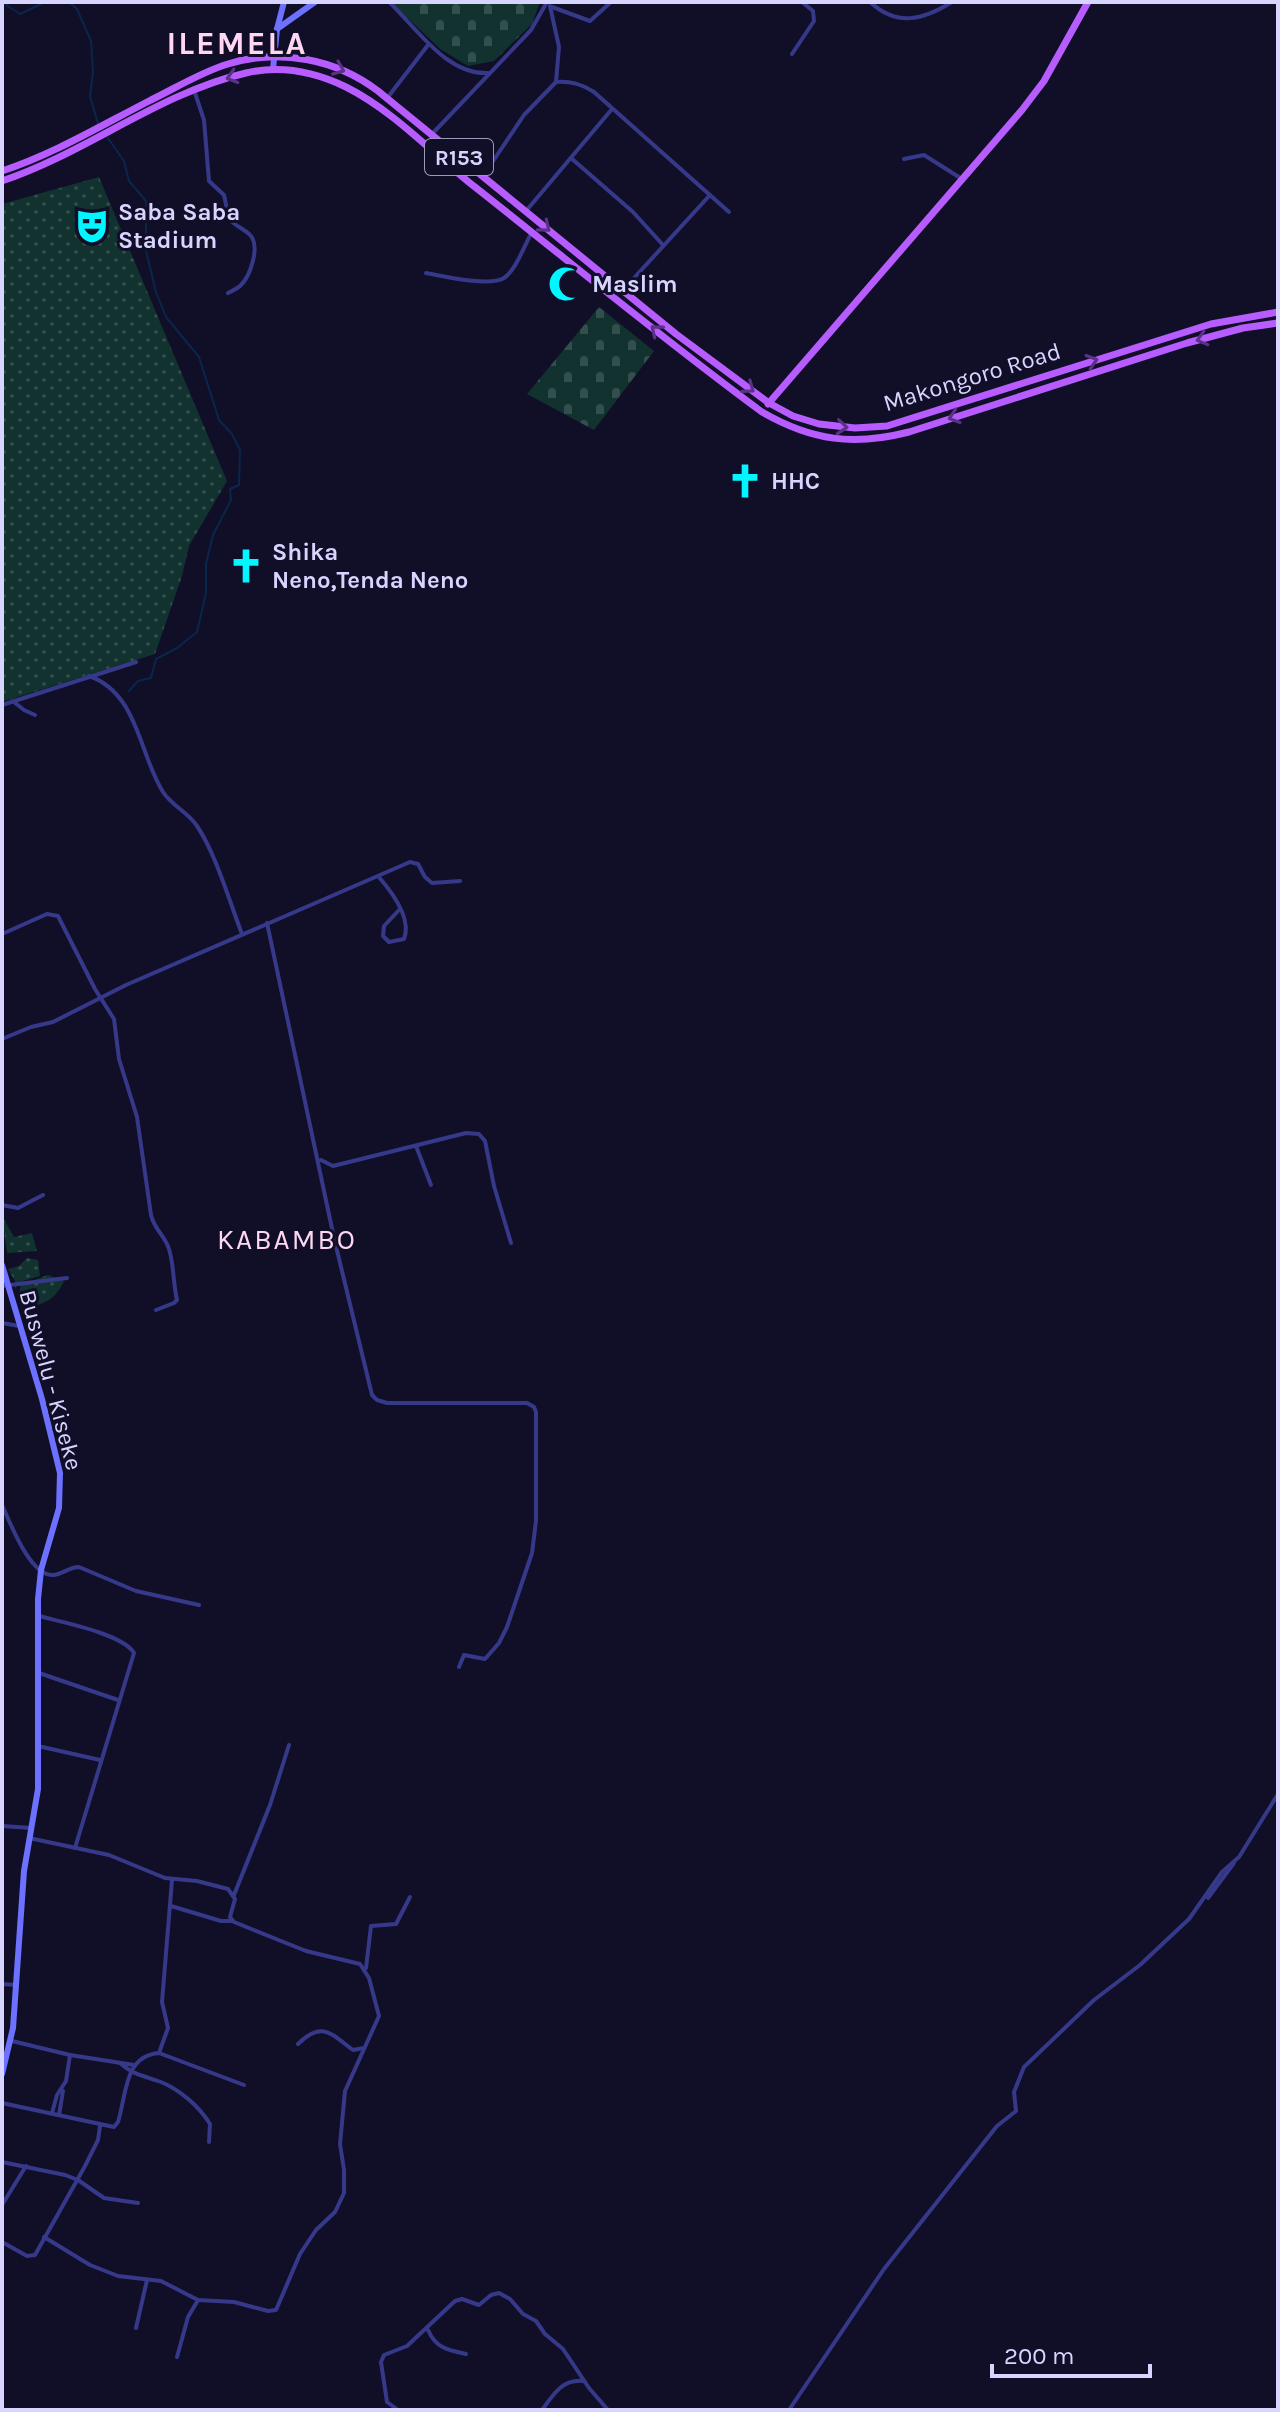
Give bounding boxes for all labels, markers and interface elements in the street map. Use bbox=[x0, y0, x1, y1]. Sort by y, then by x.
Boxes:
district label: ILEMELA bbox=[167, 25, 307, 62]
one-way arrow bbox=[331, 59, 346, 75]
one-way arrow bbox=[226, 68, 239, 84]
road number: R153 bbox=[425, 139, 493, 175]
place label: Saba Saba Stadium bbox=[118, 198, 240, 254]
theatre icon: Saba Saba Stadium bbox=[73, 207, 111, 245]
one-way arrow bbox=[536, 217, 550, 232]
mosque icon: Maslim bbox=[547, 265, 585, 303]
place label: Maslim bbox=[592, 270, 678, 298]
one-way arrow bbox=[651, 325, 665, 340]
one-way arrow bbox=[1195, 330, 1209, 346]
street label: Makongoro Road bbox=[880, 337, 1064, 417]
one-way arrow bbox=[1084, 354, 1098, 370]
one-way arrow bbox=[740, 378, 754, 393]
one-way arrow bbox=[948, 408, 962, 424]
one-way arrow bbox=[836, 418, 849, 435]
church icon: HHC bbox=[726, 462, 764, 500]
place label: HHC bbox=[771, 467, 820, 495]
place label: Shika Neno,Tenda Neno bbox=[272, 538, 468, 594]
church icon: Shika Neno,Tenda Neno bbox=[227, 547, 265, 585]
district label: KABAMBO bbox=[217, 1223, 357, 1256]
street label: Buswelu - Kiseke bbox=[13, 1287, 89, 1473]
scale bar bbox=[992, 2328, 1150, 2378]
text: 200 m bbox=[1004, 2342, 1075, 2370]

